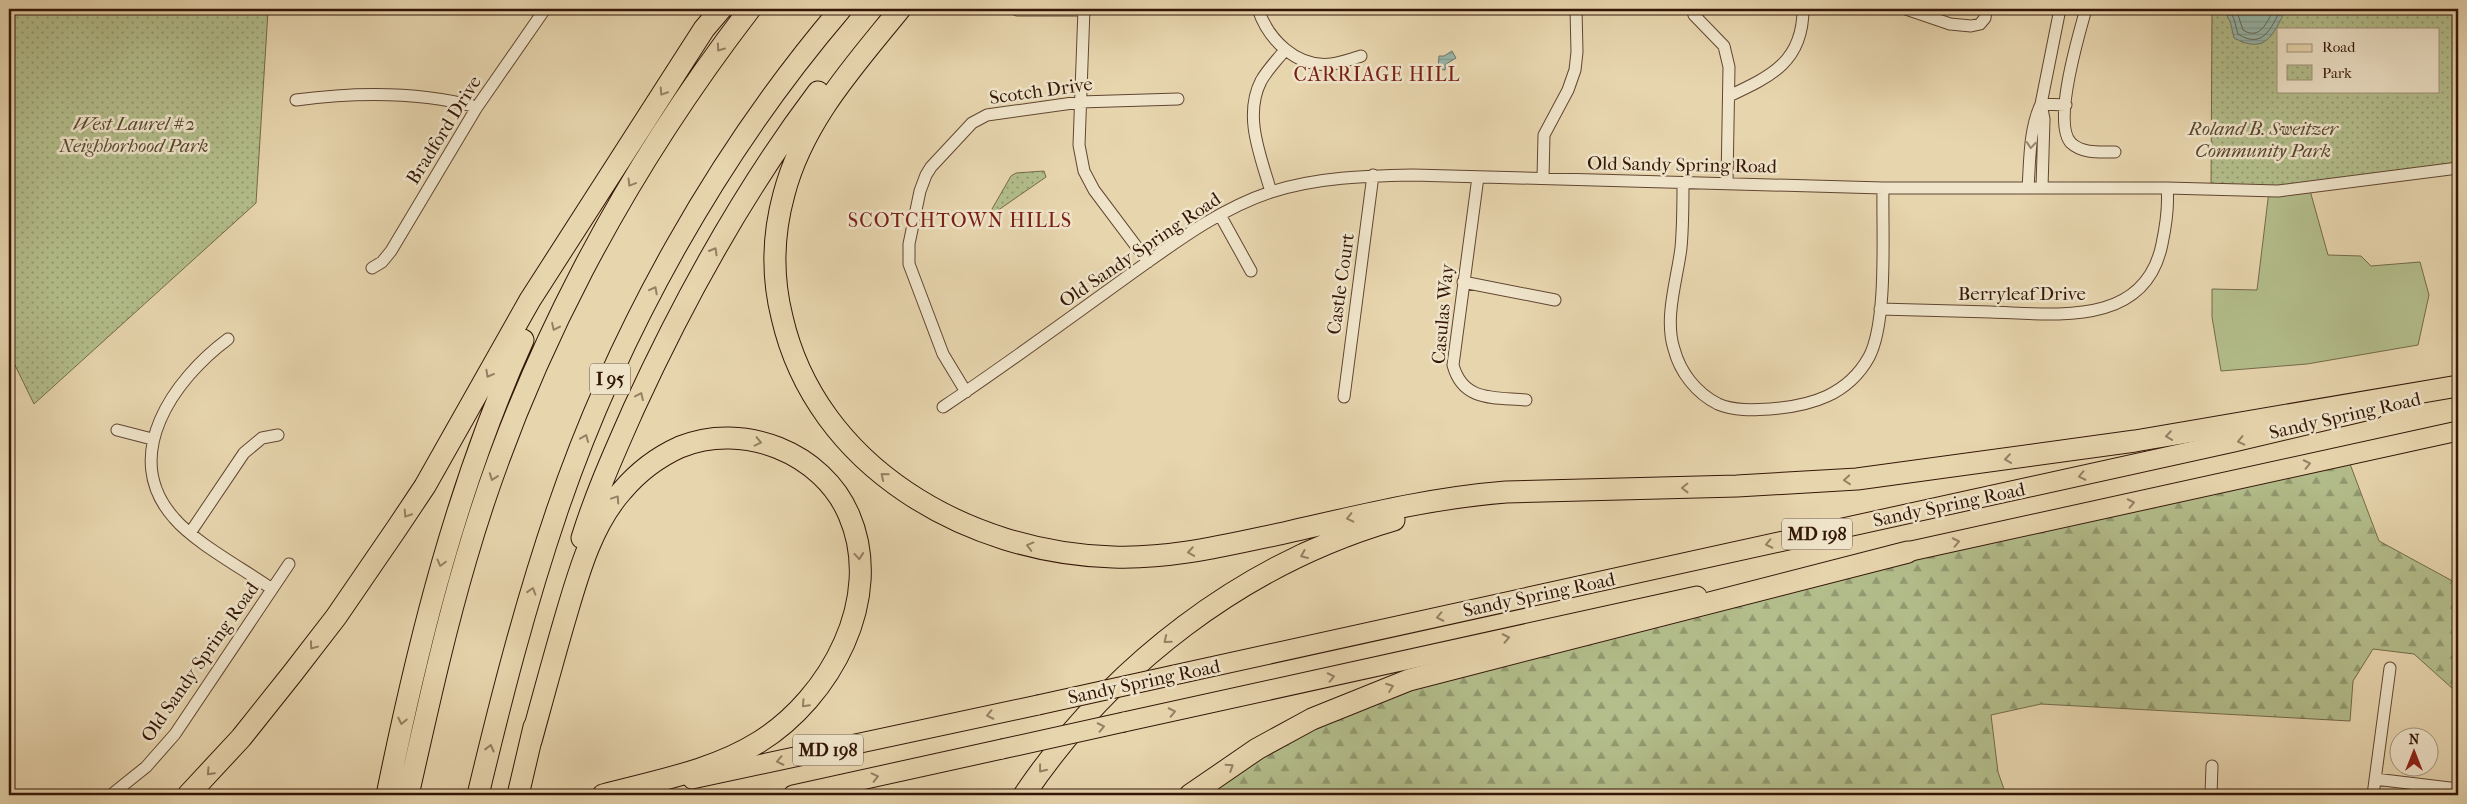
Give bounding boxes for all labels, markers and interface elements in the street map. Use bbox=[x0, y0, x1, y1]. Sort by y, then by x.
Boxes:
legend bbox=[2277, 28, 2440, 92]
text: Road bbox=[2322, 38, 2356, 56]
one-way arrow bbox=[718, 42, 726, 51]
district label: CARRIAGE HILL bbox=[1293, 63, 1461, 86]
text: Park bbox=[2322, 64, 2352, 82]
street label: Bradford Drive bbox=[402, 72, 486, 188]
street label: Scotch Drive bbox=[988, 73, 1094, 109]
one-way arrow bbox=[660, 87, 670, 96]
park label: West Laurel #2 Neighborhood Park bbox=[59, 113, 208, 157]
park label: Roland B. Sweitzer Community Park bbox=[2186, 118, 2339, 162]
one-way arrow bbox=[2026, 141, 2037, 149]
street label: Old Sandy Spring Road bbox=[1587, 152, 1778, 178]
one-way arrow bbox=[628, 178, 638, 187]
street label: Old Sandy Spring Road bbox=[1055, 187, 1225, 312]
district label: SCOTCHTOWN HILLS bbox=[848, 209, 1072, 232]
street label: Castle Court bbox=[1323, 232, 1359, 336]
one-way arrow bbox=[707, 247, 717, 256]
street label: Casulas Way bbox=[1428, 262, 1458, 365]
street label: Berryleaf Drive bbox=[1958, 283, 2086, 305]
one-way arrow bbox=[648, 286, 658, 295]
one-way arrow bbox=[551, 322, 562, 331]
road number: I 95 bbox=[590, 364, 630, 394]
one-way arrow bbox=[486, 368, 496, 377]
street label: Sandy Spring Road bbox=[2267, 388, 2424, 444]
one-way arrow bbox=[634, 392, 645, 401]
one-way arrow bbox=[2164, 430, 2173, 440]
one-way arrow bbox=[580, 434, 590, 442]
one-way arrow bbox=[2236, 435, 2245, 446]
one-way arrow bbox=[754, 436, 763, 447]
one-way arrow bbox=[2004, 454, 2012, 464]
one-way arrow bbox=[2303, 459, 2312, 470]
one-way arrow bbox=[2077, 470, 2086, 481]
one-way arrow bbox=[489, 472, 499, 481]
one-way arrow bbox=[881, 474, 890, 482]
one-way arrow bbox=[1843, 474, 1851, 485]
street label: Sandy Spring Road bbox=[1871, 478, 2028, 532]
one-way arrow bbox=[1680, 482, 1688, 493]
one-way arrow bbox=[610, 495, 620, 504]
one-way arrow bbox=[2127, 498, 2136, 509]
one-way arrow bbox=[404, 508, 413, 517]
one-way arrow bbox=[1345, 512, 1354, 523]
road number: MD 198 bbox=[1782, 518, 1852, 550]
one-way arrow bbox=[1951, 537, 1960, 547]
one-way arrow bbox=[1765, 539, 1774, 549]
one-way arrow bbox=[1026, 541, 1034, 551]
one-way arrow bbox=[1186, 547, 1195, 557]
one-way arrow bbox=[1300, 548, 1309, 559]
one-way arrow bbox=[853, 552, 864, 560]
one-way arrow bbox=[436, 559, 446, 567]
street label: Sandy Spring Road bbox=[1461, 568, 1618, 622]
street label: Old Sandy Spring Road bbox=[137, 577, 264, 746]
one-way arrow bbox=[526, 587, 536, 595]
one-way arrow bbox=[1435, 611, 1444, 622]
one-way arrow bbox=[1502, 633, 1511, 644]
one-way arrow bbox=[1164, 635, 1173, 643]
one-way arrow bbox=[310, 640, 319, 650]
street label: Sandy Spring Road bbox=[1066, 655, 1223, 709]
one-way arrow bbox=[1326, 672, 1335, 683]
one-way arrow bbox=[1386, 683, 1394, 693]
one-way arrow bbox=[802, 699, 811, 708]
one-way arrow bbox=[1168, 707, 1176, 718]
one-way arrow bbox=[986, 710, 995, 720]
one-way arrow bbox=[397, 717, 408, 726]
one-way arrow bbox=[1097, 722, 1106, 733]
north arrow bbox=[2390, 726, 2440, 776]
text: N bbox=[2409, 731, 2420, 748]
road number: MD 198 bbox=[793, 734, 863, 766]
one-way arrow bbox=[484, 743, 495, 752]
one-way arrow bbox=[776, 755, 785, 765]
one-way arrow bbox=[1039, 763, 1048, 773]
one-way arrow bbox=[1224, 764, 1233, 773]
one-way arrow bbox=[207, 767, 216, 776]
one-way arrow bbox=[871, 772, 880, 783]

